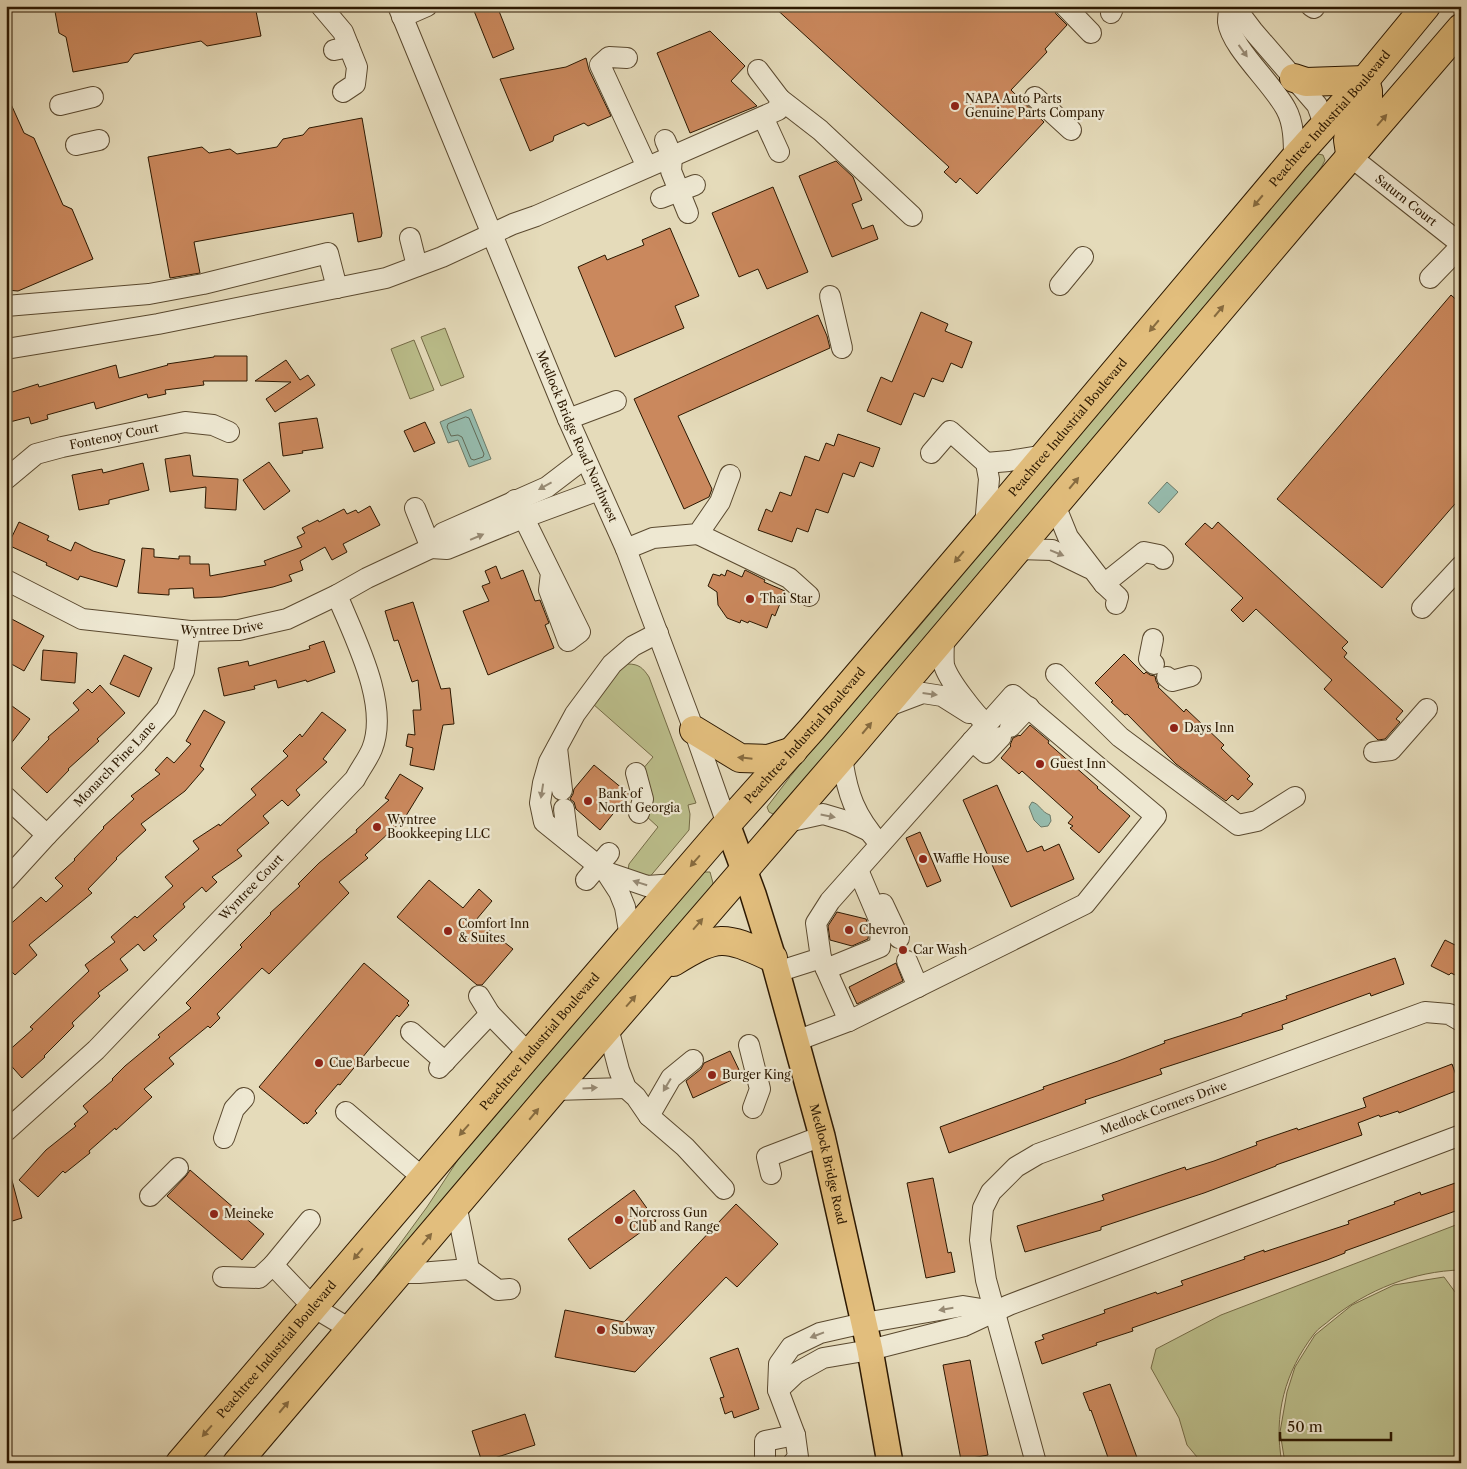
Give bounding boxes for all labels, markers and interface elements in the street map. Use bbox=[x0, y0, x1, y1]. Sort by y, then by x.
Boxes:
one-way arrow bbox=[1238, 44, 1248, 58]
street label: Peachtree Industrial Boulevard bbox=[1266, 47, 1394, 190]
place label: NAPA Auto Parts Genuine Parts Company bbox=[965, 91, 1105, 120]
marker: NAPA Auto Parts Genuine Parts Company bbox=[949, 100, 961, 112]
one-way arrow bbox=[1377, 113, 1388, 126]
street label: Saturn Court bbox=[1372, 171, 1441, 229]
one-way arrow bbox=[1253, 195, 1264, 208]
one-way arrow bbox=[1213, 305, 1224, 318]
one-way arrow bbox=[1148, 319, 1159, 332]
street label: Medlock Bridge Road Northwest bbox=[534, 348, 621, 525]
street label: Peachtree Industrial Boulevard bbox=[1005, 354, 1130, 500]
street label: Fontenoy Court bbox=[68, 419, 160, 452]
one-way arrow bbox=[1068, 477, 1079, 490]
one-way arrow bbox=[539, 482, 552, 491]
one-way arrow bbox=[470, 532, 484, 540]
one-way arrow bbox=[1050, 550, 1065, 557]
one-way arrow bbox=[953, 551, 965, 563]
place label: Thai Star bbox=[760, 591, 813, 606]
marker: Thai Star bbox=[744, 593, 756, 605]
street label: Wyntree Drive bbox=[178, 617, 265, 638]
street label: Peachtree Industrial Boulevard bbox=[741, 664, 869, 807]
one-way arrow bbox=[923, 690, 939, 698]
street label: Monarch Pine Lane bbox=[70, 718, 159, 810]
place label: Days Inn bbox=[1184, 720, 1235, 735]
one-way arrow bbox=[861, 722, 873, 734]
marker: Days Inn bbox=[1168, 722, 1180, 734]
one-way arrow bbox=[737, 754, 753, 762]
place label: Guest Inn bbox=[1050, 756, 1106, 771]
marker: Guest Inn bbox=[1034, 758, 1046, 770]
one-way arrow bbox=[538, 783, 546, 799]
place label: Bank of North Georgia bbox=[598, 786, 681, 815]
marker: Bank of North Georgia bbox=[582, 795, 594, 807]
place label: Wyntree Bookkeeping LLC bbox=[386, 812, 490, 841]
one-way arrow bbox=[820, 813, 836, 821]
marker: Wyntree Bookkeeping LLC bbox=[371, 821, 383, 833]
street label: Wyntree Court bbox=[215, 850, 287, 924]
place label: Waffle House bbox=[932, 851, 1010, 866]
marker: Waffle House bbox=[917, 853, 929, 865]
one-way arrow bbox=[690, 855, 701, 867]
one-way arrow bbox=[633, 879, 648, 887]
place label: Comfort Inn & Suites bbox=[458, 916, 530, 945]
one-way arrow bbox=[693, 917, 704, 930]
place label: Chevron bbox=[859, 922, 909, 937]
marker: Chevron bbox=[843, 924, 855, 936]
marker: Comfort Inn & Suites bbox=[442, 925, 454, 937]
place label: Car Wash bbox=[913, 942, 968, 957]
marker: Car Wash bbox=[897, 944, 909, 956]
street label: Peachtree Industrial Boulevard bbox=[476, 969, 603, 1113]
one-way arrow bbox=[626, 994, 637, 1007]
place label: Cue Barbecue bbox=[329, 1055, 410, 1070]
marker: Cue Barbecue bbox=[313, 1057, 325, 1069]
place label: Burger King bbox=[722, 1067, 791, 1082]
marker: Burger King bbox=[706, 1069, 718, 1081]
street label: Medlock Corners Drive bbox=[1098, 1077, 1229, 1137]
one-way arrow bbox=[663, 1078, 672, 1091]
one-way arrow bbox=[582, 1084, 598, 1092]
street label: Medlock Bridge Road bbox=[806, 1102, 850, 1226]
one-way arrow bbox=[528, 1108, 540, 1120]
one-way arrow bbox=[458, 1124, 470, 1136]
place label: Norcross Gun Club and Range bbox=[629, 1205, 720, 1234]
place label: Meineke bbox=[224, 1206, 274, 1221]
marker: Meineke bbox=[208, 1208, 220, 1220]
marker: Norcross Gun Club and Range bbox=[613, 1214, 625, 1226]
one-way arrow bbox=[421, 1233, 433, 1245]
one-way arrow bbox=[353, 1247, 364, 1260]
street label: Peachtree Industrial Boulevard bbox=[213, 1277, 340, 1421]
one-way arrow bbox=[938, 1305, 954, 1313]
place label: Subway bbox=[611, 1322, 655, 1337]
marker: Subway bbox=[595, 1324, 607, 1336]
one-way arrow bbox=[810, 1332, 824, 1340]
one-way arrow bbox=[279, 1401, 290, 1414]
scale bar bbox=[1280, 1409, 1391, 1441]
text: 50 m bbox=[1287, 1417, 1323, 1436]
one-way arrow bbox=[202, 1424, 213, 1437]

